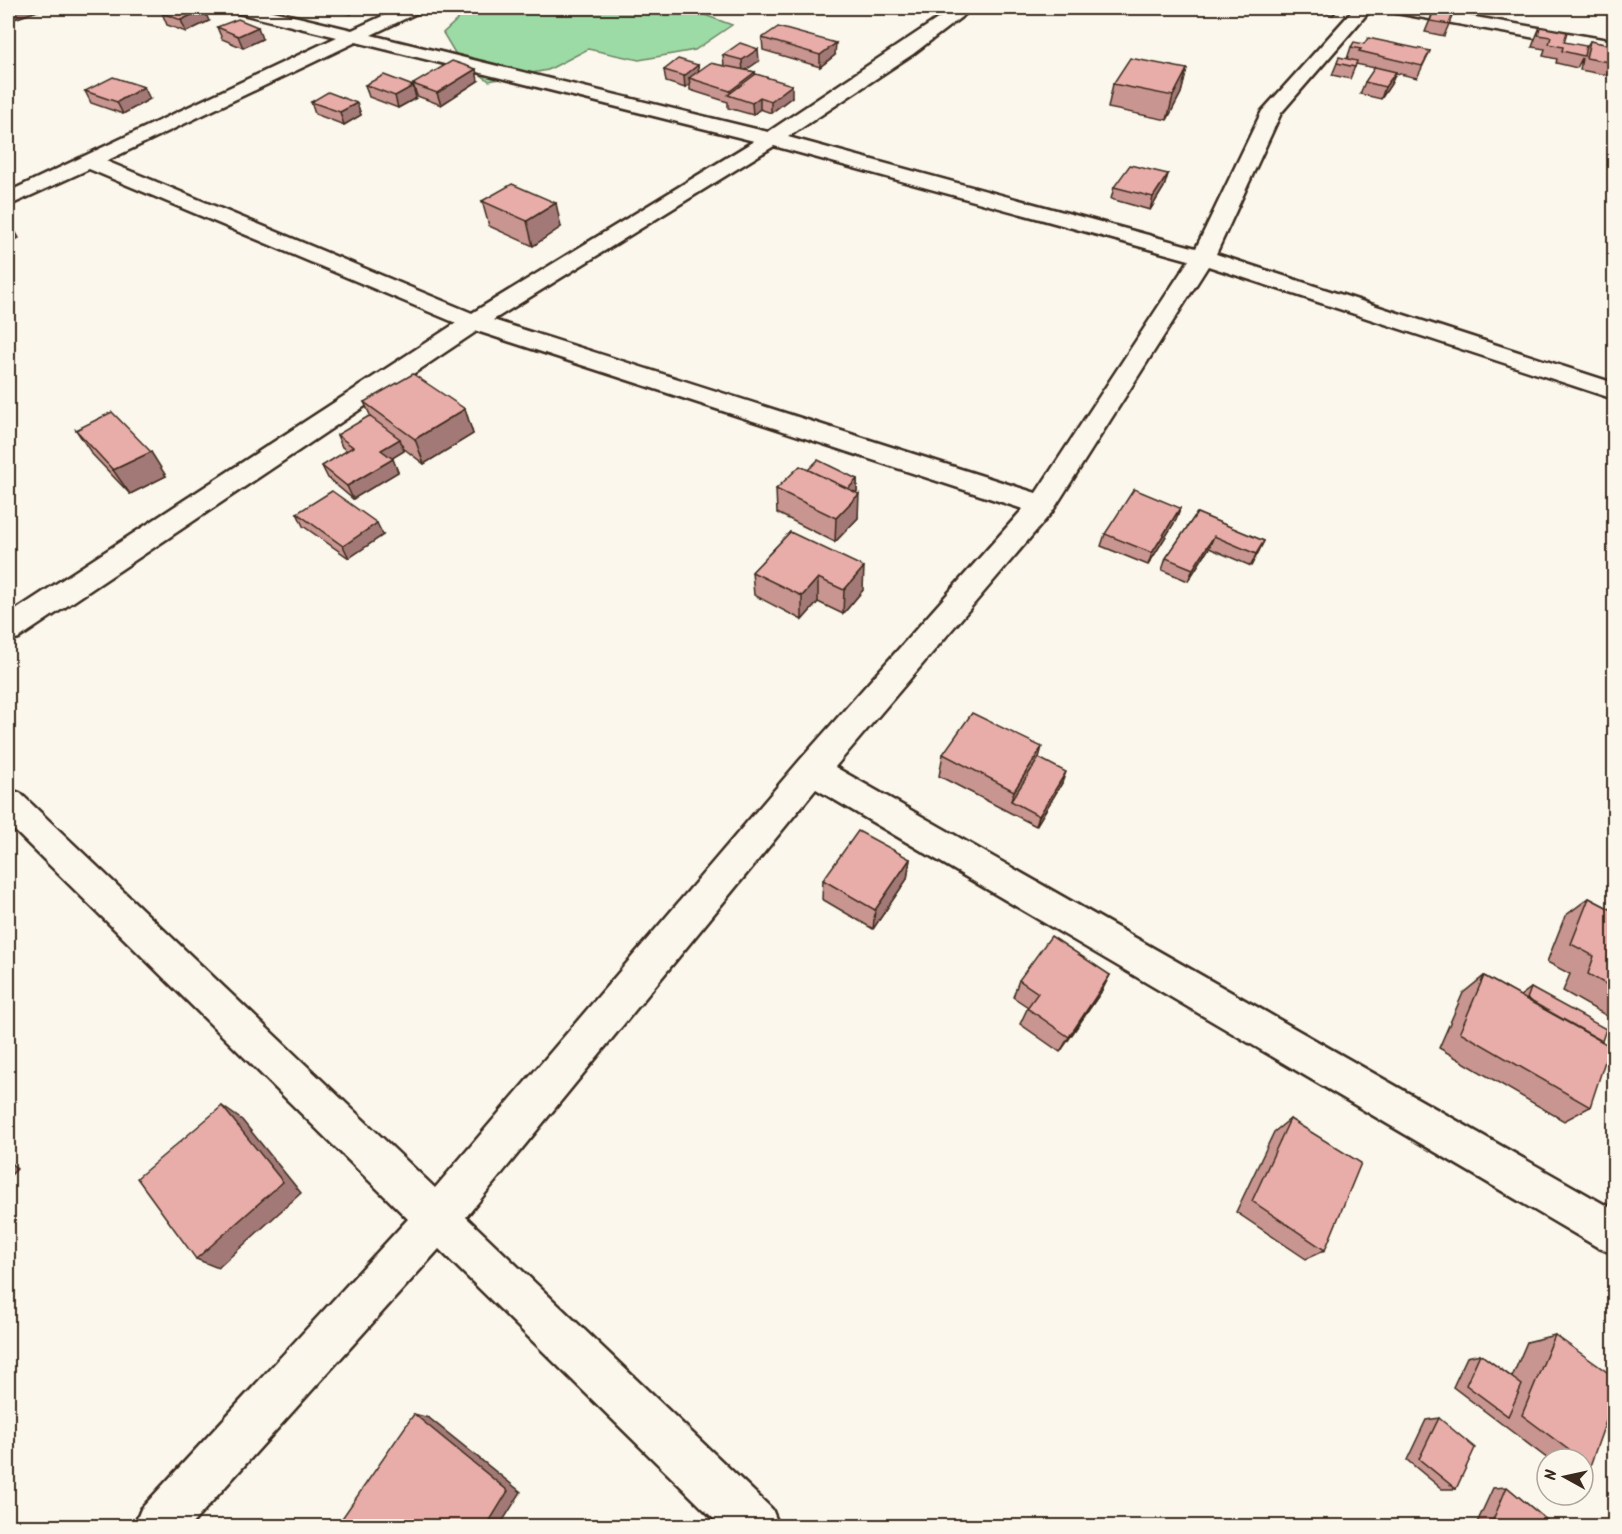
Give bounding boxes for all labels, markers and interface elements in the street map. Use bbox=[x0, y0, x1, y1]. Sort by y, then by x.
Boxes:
north arrow bbox=[1535, 1447, 1595, 1507]
text: N bbox=[1539, 1468, 1565, 1482]

